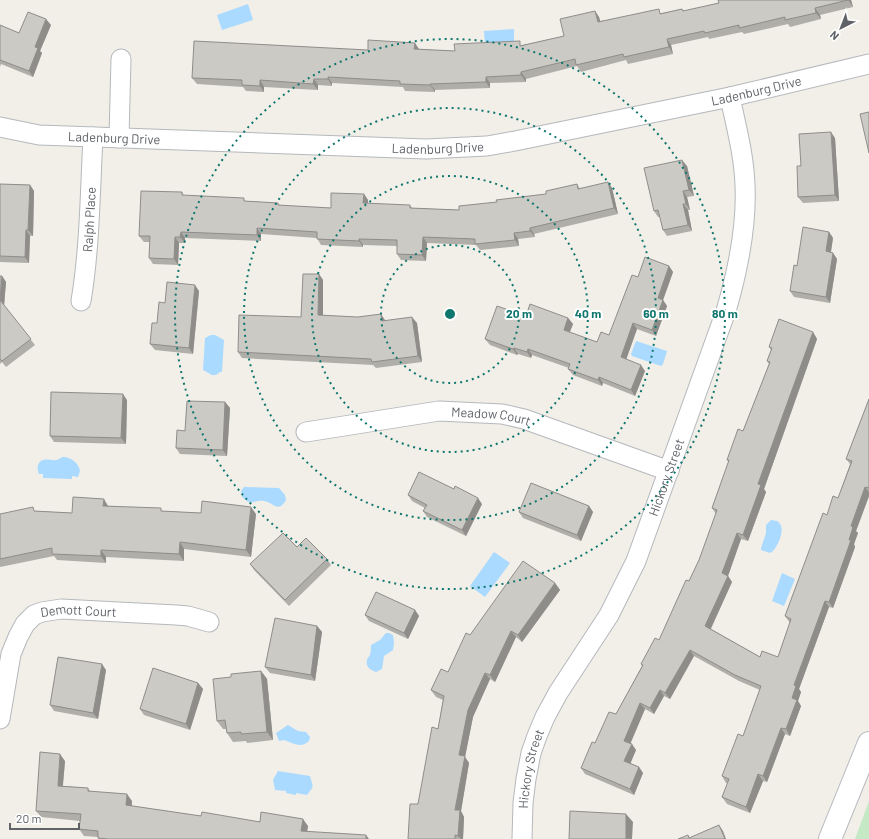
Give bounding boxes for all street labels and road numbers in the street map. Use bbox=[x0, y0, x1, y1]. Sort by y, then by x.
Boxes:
street label: Ladenburg Drive bbox=[710, 72, 803, 109]
street label: Ladenburg Drive bbox=[68, 128, 161, 147]
street label: Ladenburg Drive bbox=[391, 138, 484, 157]
street label: Ralph Place bbox=[79, 186, 99, 253]
street label: Meadow Court bbox=[451, 404, 533, 429]
street label: Hickory Street bbox=[645, 437, 687, 518]
street label: Demott Court bbox=[39, 600, 117, 620]
street label: Hickory Street bbox=[515, 727, 547, 809]

